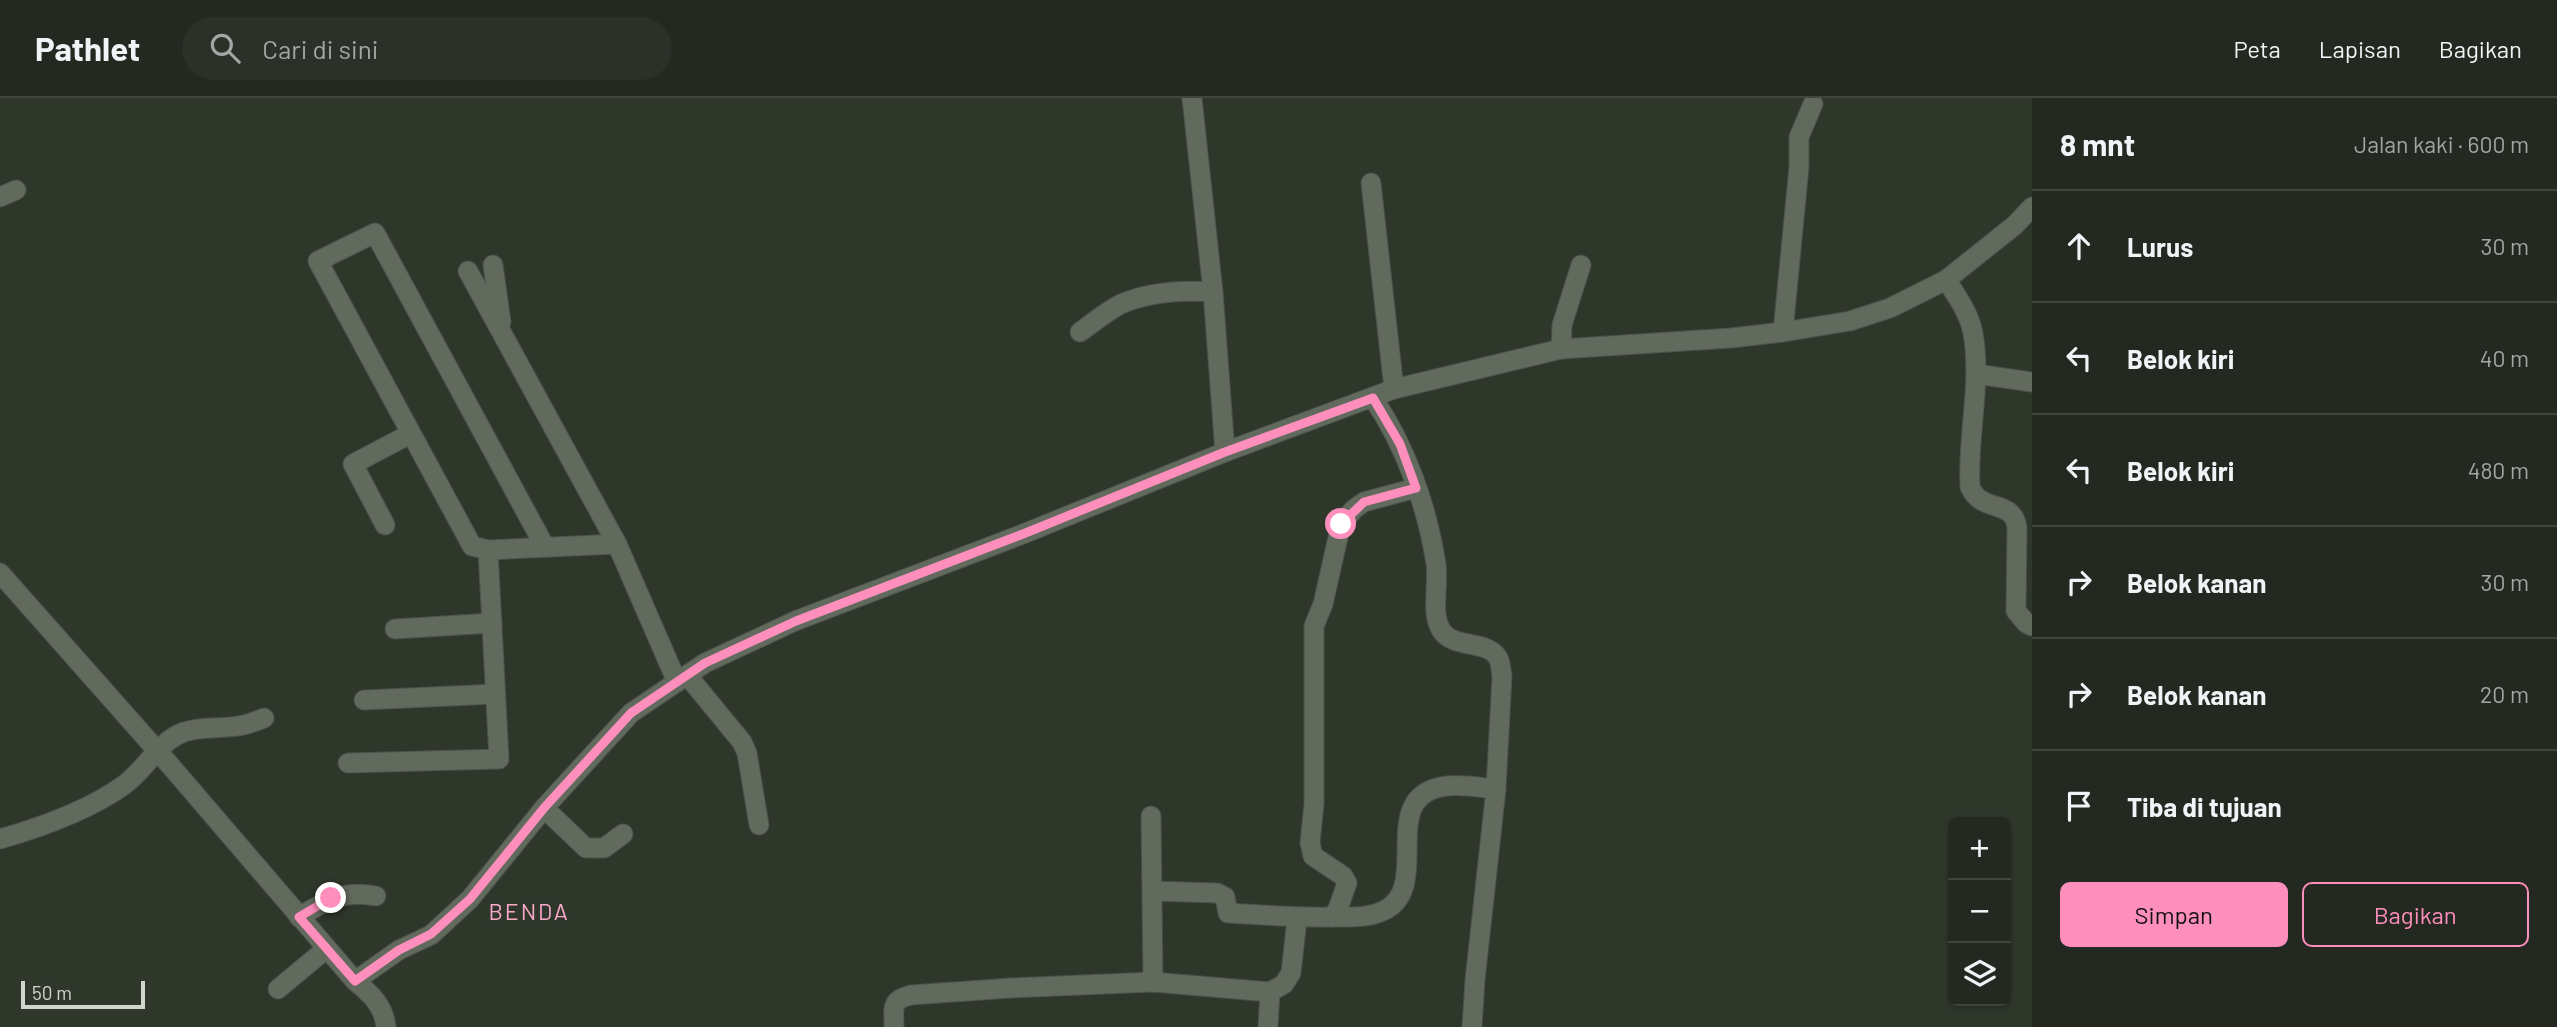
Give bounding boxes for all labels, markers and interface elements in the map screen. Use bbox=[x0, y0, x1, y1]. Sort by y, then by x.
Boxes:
search box bbox=[182, 17, 672, 80]
text: Pathlet bbox=[35, 28, 140, 68]
icon: search bbox=[206, 29, 244, 67]
text: Cari di sini bbox=[262, 33, 378, 64]
text: Peta bbox=[2233, 34, 2281, 63]
text: Lapisan bbox=[2319, 34, 2401, 63]
text: Bagikan bbox=[2439, 34, 2522, 63]
text: 8 mnt bbox=[2060, 126, 2135, 162]
text: Jalan kaki · 600 m bbox=[2354, 130, 2529, 158]
icon: ahead bbox=[2060, 227, 2098, 265]
text: Lurus bbox=[2127, 231, 2193, 262]
text: 30 m bbox=[2481, 232, 2529, 260]
icon: left bbox=[2060, 339, 2098, 377]
text: Belok kiri bbox=[2127, 343, 2234, 374]
text: 40 m bbox=[2480, 344, 2529, 372]
icon: left bbox=[2060, 451, 2098, 489]
text: Belok kiri bbox=[2127, 455, 2234, 486]
text: 480 m bbox=[2468, 456, 2529, 484]
route start bbox=[1325, 508, 1356, 539]
icon: right bbox=[2060, 563, 2098, 601]
text: Belok kanan bbox=[2127, 567, 2266, 598]
text: 30 m bbox=[2481, 568, 2529, 596]
icon: right bbox=[2060, 675, 2098, 713]
text: Belok kanan bbox=[2127, 679, 2266, 710]
text: 20 m bbox=[2480, 680, 2529, 708]
icon: arrive bbox=[2060, 787, 2098, 825]
text: Tiba di tujuan bbox=[2127, 791, 2282, 822]
map controls bbox=[1948, 817, 2011, 1006]
button: + bbox=[1948, 817, 2011, 880]
button: − bbox=[1948, 880, 2011, 943]
route end bbox=[315, 882, 346, 913]
button: Simpan bbox=[2060, 882, 2288, 947]
button: Bagikan bbox=[2302, 882, 2529, 947]
district label: BENDA bbox=[488, 897, 570, 925]
button: layers bbox=[1948, 943, 2011, 1006]
scale bar bbox=[21, 978, 145, 1010]
text: 50 m bbox=[32, 981, 72, 1004]

